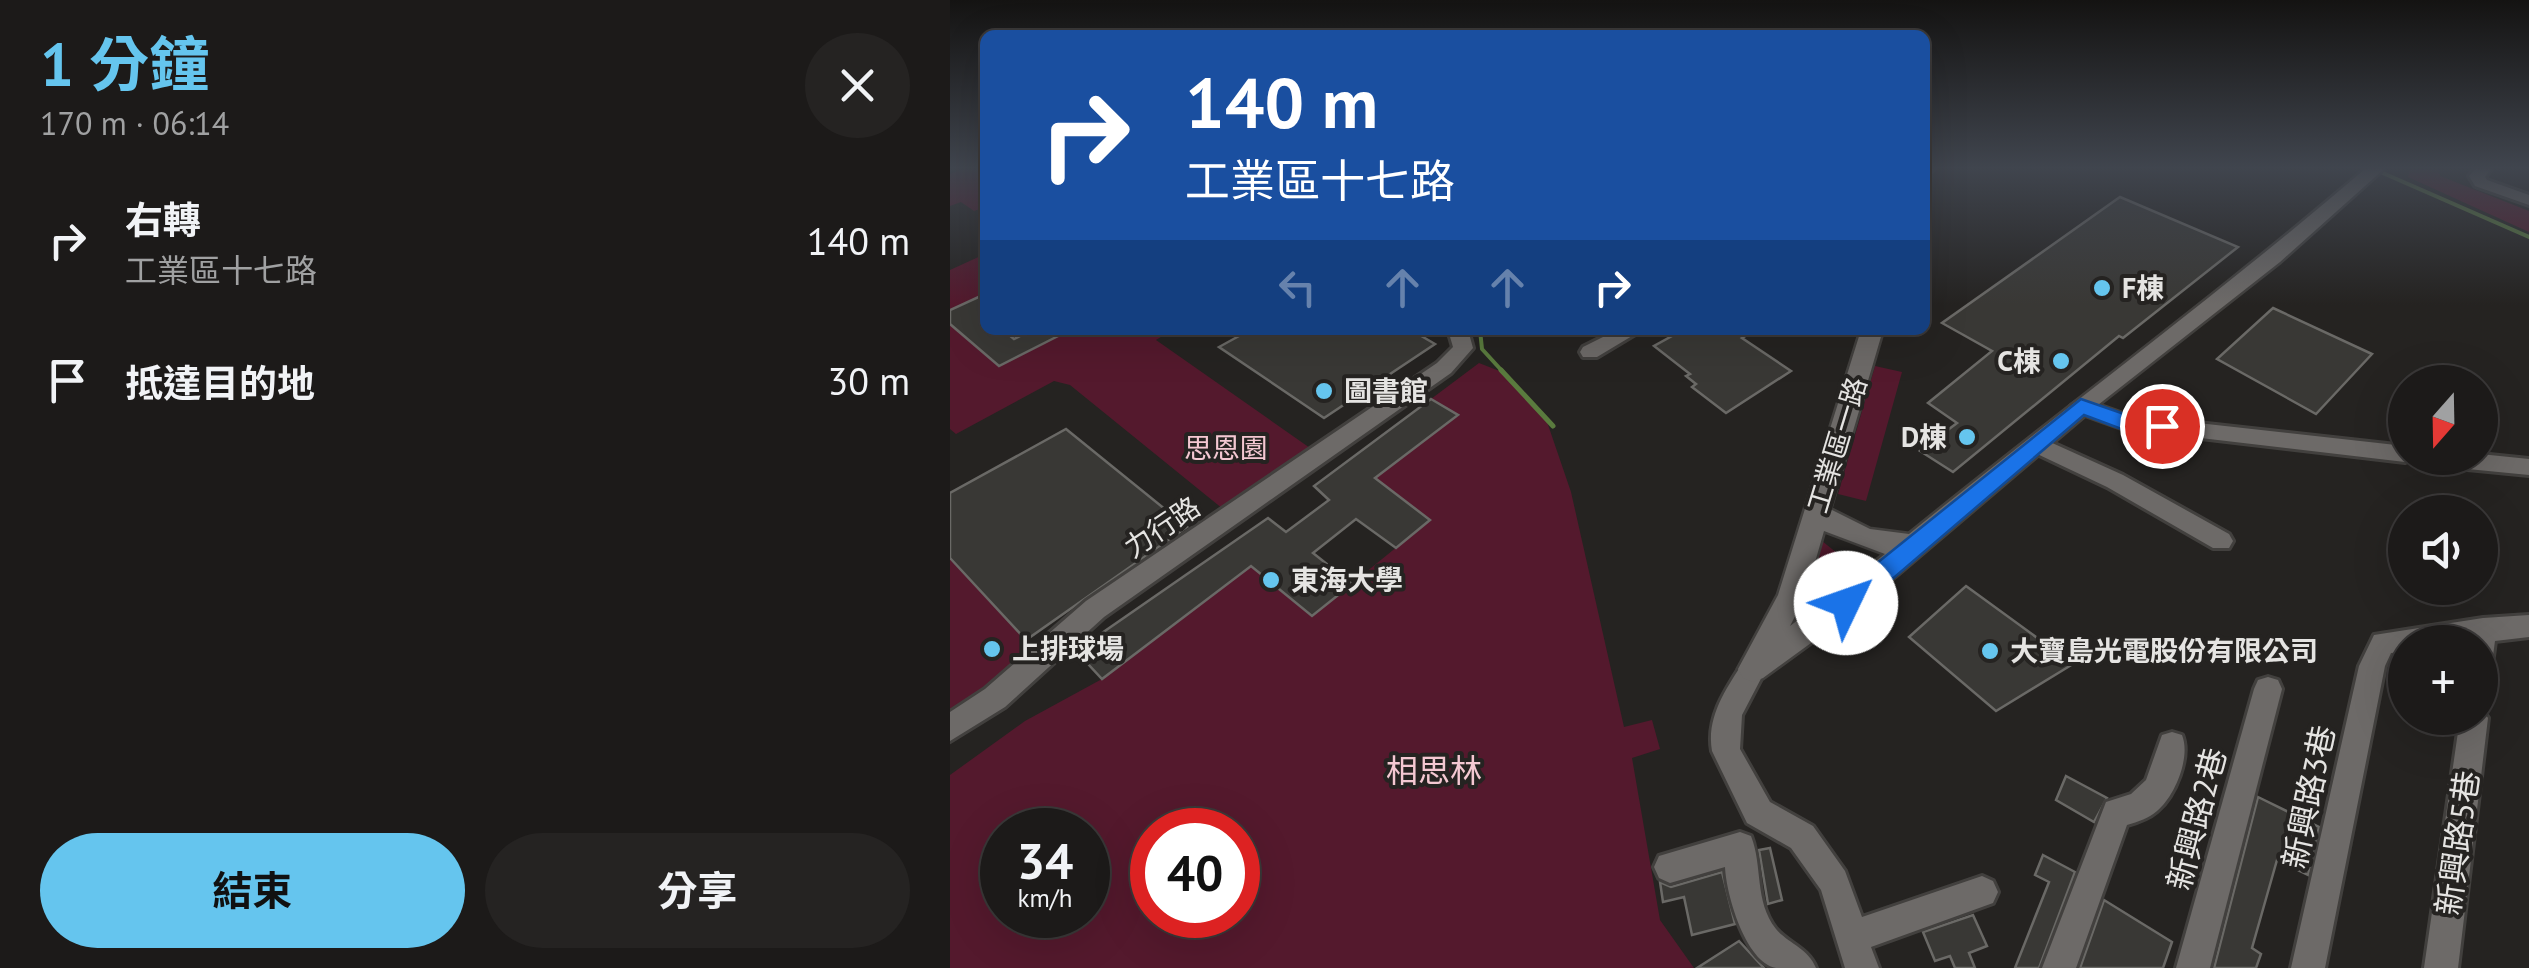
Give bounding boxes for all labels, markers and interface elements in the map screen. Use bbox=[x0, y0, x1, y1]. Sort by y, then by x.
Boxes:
text: 1 分鐘 bbox=[40, 25, 209, 103]
button: close bbox=[805, 33, 910, 138]
text: 140 m bbox=[1185, 57, 1378, 147]
icon: right bbox=[1020, 70, 1150, 200]
text: 170 m · 06:14 bbox=[40, 102, 229, 144]
text: 工業區十七路 bbox=[1185, 151, 1455, 209]
text: 右轉 bbox=[125, 195, 201, 244]
icon: right bbox=[40, 213, 95, 268]
text: 140 m bbox=[807, 216, 910, 265]
text: 工業區十七路 bbox=[125, 249, 317, 291]
icon: left bbox=[1270, 260, 1325, 315]
icon: ahead bbox=[1375, 260, 1430, 315]
icon: ahead bbox=[1480, 260, 1535, 315]
icon: right bbox=[1585, 260, 1640, 315]
place label: F棟 bbox=[2122, 269, 2164, 306]
marker: F棟 bbox=[2091, 277, 2113, 299]
place label: C棟 bbox=[1997, 342, 2041, 379]
marker: C棟 bbox=[2050, 350, 2072, 372]
icon: arrive bbox=[40, 353, 95, 408]
text: 30 m bbox=[828, 356, 910, 405]
text: 抵達目的地 bbox=[125, 358, 315, 407]
north arrow bbox=[2388, 365, 2498, 475]
map controls bbox=[2388, 365, 2498, 735]
place label: 圖書館 bbox=[1344, 372, 1428, 409]
street label: 工業區一路 bbox=[1798, 372, 1875, 517]
marker: 圖書館 bbox=[1313, 380, 1335, 402]
pin bbox=[2120, 384, 2205, 469]
icon: arrive bbox=[2135, 399, 2190, 454]
place label: D棟 bbox=[1901, 418, 1947, 455]
marker: D棟 bbox=[1956, 426, 1978, 448]
park label: 思恩園 bbox=[1184, 429, 1268, 466]
street label: 力行路 bbox=[1117, 488, 1207, 565]
button: sound bbox=[2388, 495, 2498, 605]
position arrow bbox=[1794, 551, 1898, 655]
place label: 東海大學 bbox=[1291, 561, 1403, 598]
marker: 東海大學 bbox=[1260, 569, 1282, 591]
button: + bbox=[2388, 625, 2498, 735]
place label: 上排球場 bbox=[1012, 630, 1124, 667]
place label: 大寶島光電股份有限公司 bbox=[2010, 632, 2318, 669]
marker: 上排球場 bbox=[981, 638, 1003, 660]
marker: 大寶島光電股份有限公司 bbox=[1979, 640, 2001, 662]
street label: 新興路3巷 bbox=[2272, 721, 2344, 872]
street label: 新興路2巷 bbox=[2157, 743, 2235, 894]
park label: 相思林 bbox=[1386, 749, 1482, 791]
street label: 新興路5巷 bbox=[2426, 768, 2488, 918]
speed limit sign: 40 bbox=[1130, 808, 1260, 938]
text: 34 bbox=[1017, 828, 1073, 893]
button: 結束 bbox=[40, 833, 465, 948]
button: 分享 bbox=[485, 833, 910, 948]
text: km/h bbox=[1018, 882, 1072, 914]

